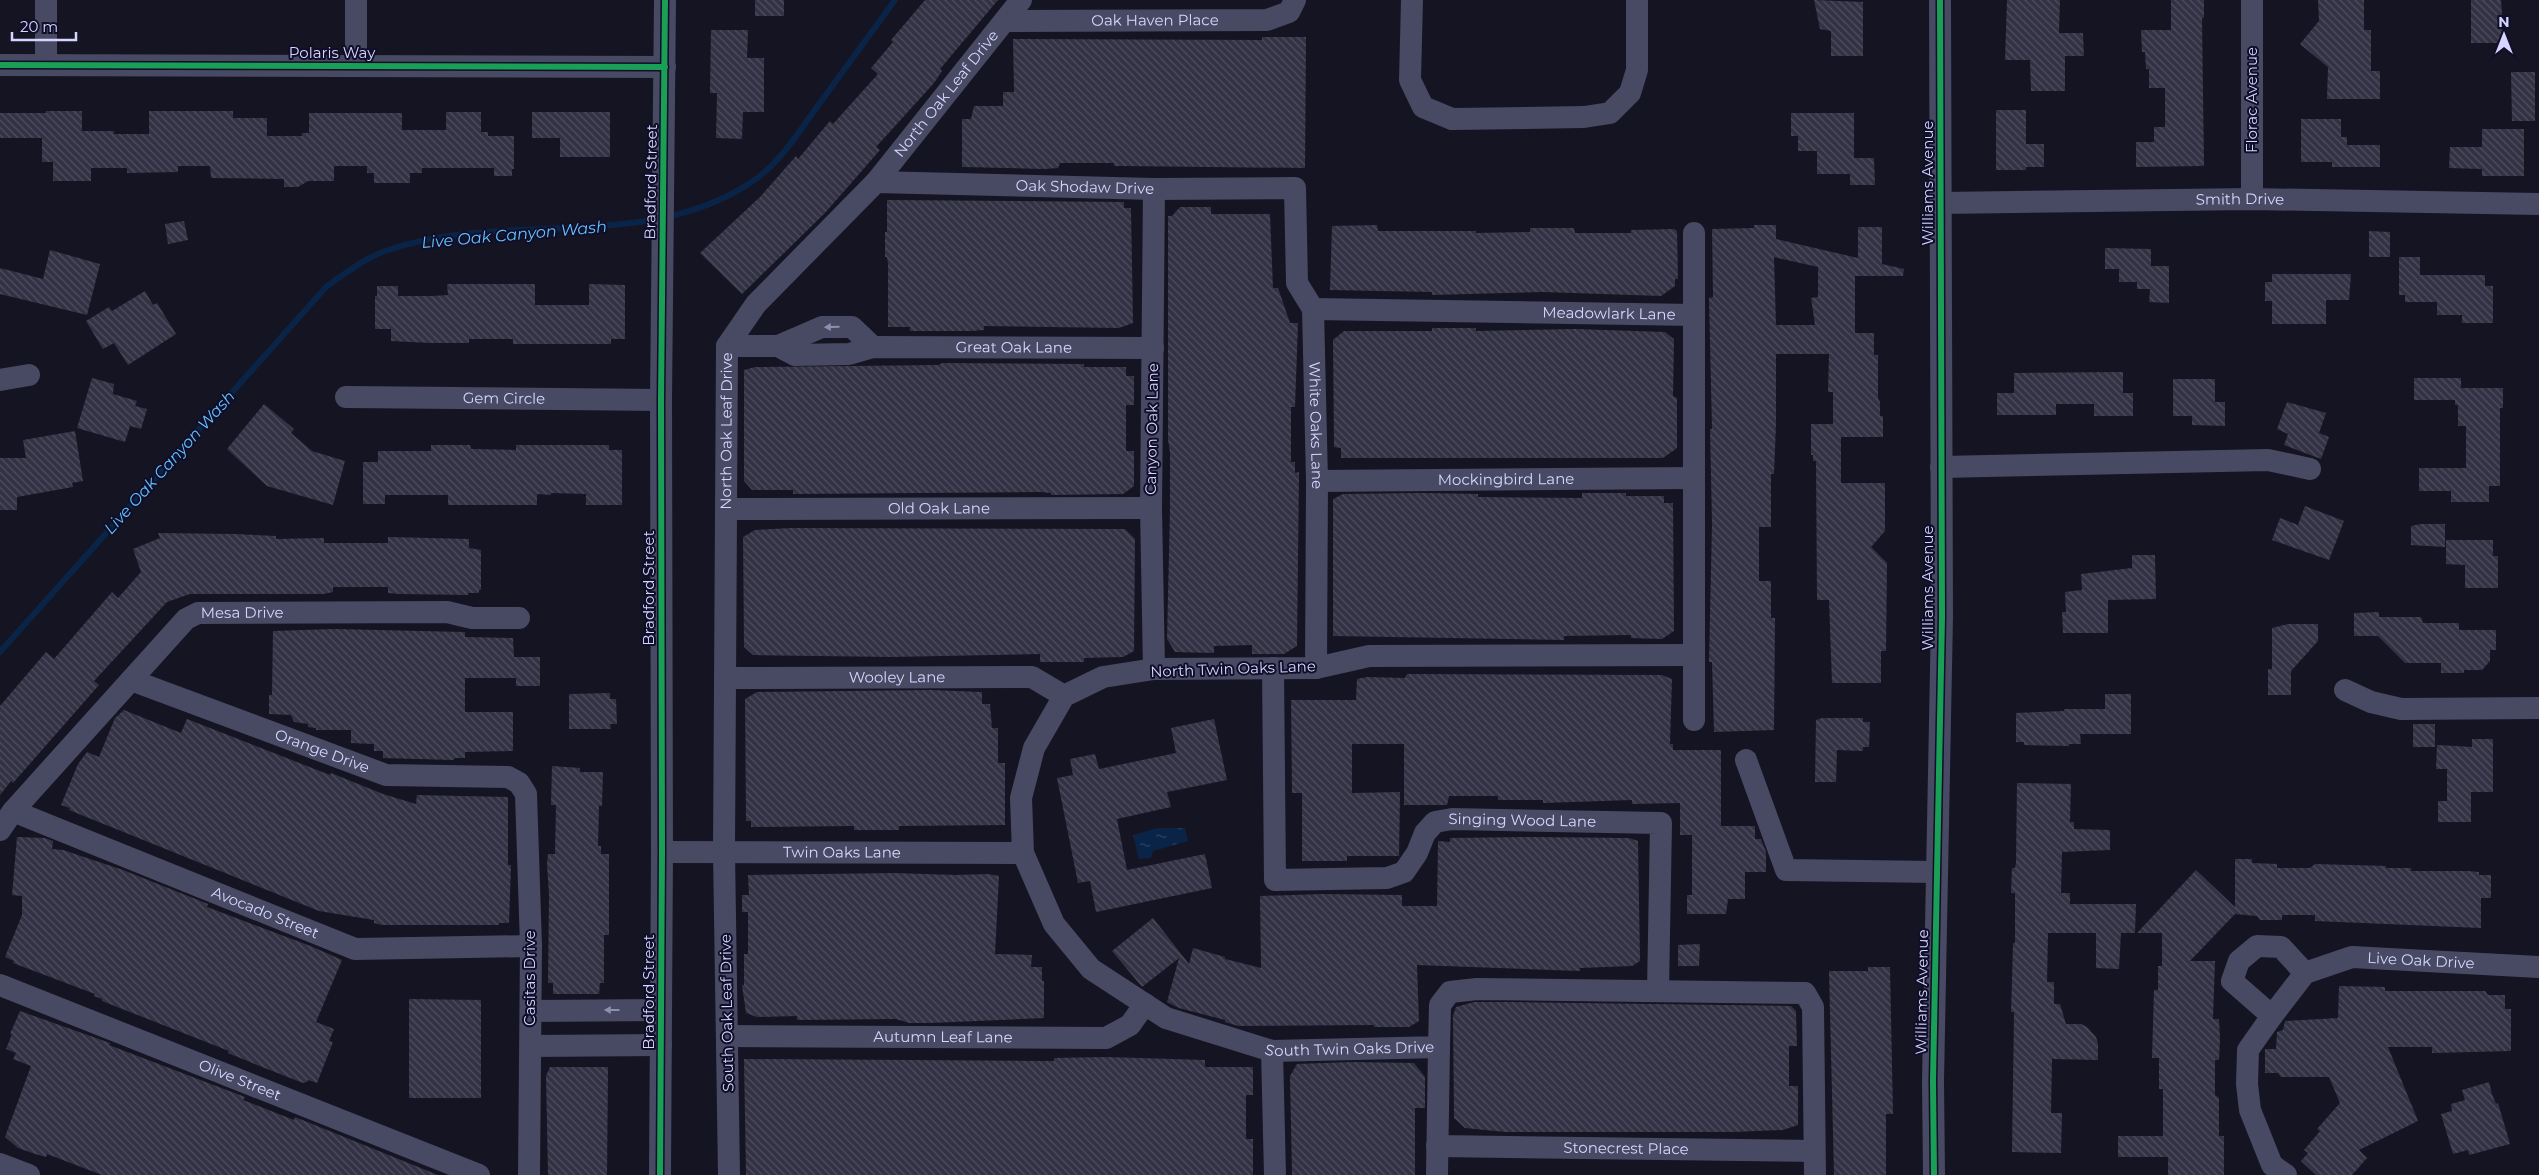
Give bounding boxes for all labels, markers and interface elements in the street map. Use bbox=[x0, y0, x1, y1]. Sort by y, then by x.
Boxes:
scale bar bbox=[12, 10, 76, 42]
street label: Oak Haven Place bbox=[1091, 10, 1219, 30]
north arrow bbox=[2479, 10, 2529, 60]
text: N bbox=[2498, 13, 2510, 31]
text: 20 m bbox=[20, 17, 58, 36]
street label: North Oak Leaf Drive bbox=[889, 26, 1002, 161]
street label: Polaris Way bbox=[289, 43, 376, 62]
street label: Florac Avenue bbox=[2242, 47, 2261, 153]
street label: Williams Avenue bbox=[1918, 120, 1937, 246]
street label: Bradford Street bbox=[640, 124, 661, 240]
street label: Oak Shodaw Drive bbox=[1015, 176, 1154, 198]
street label: Smith Drive bbox=[2196, 189, 2284, 209]
water label: Live Oak Canyon Wash bbox=[421, 217, 608, 252]
street label: Meadowlark Lane bbox=[1542, 303, 1676, 324]
one-way arrow bbox=[824, 323, 840, 331]
street label: Great Oak Lane bbox=[955, 337, 1072, 357]
street label: North Oak Leaf Drive bbox=[716, 352, 736, 510]
street label: White Oaks Lane bbox=[1305, 361, 1327, 489]
street label: Canyon Oak Lane bbox=[1141, 363, 1162, 495]
water label: Live Oak Canyon Wash bbox=[100, 387, 239, 538]
street label: Gem Circle bbox=[463, 388, 545, 408]
street label: Mockingbird Lane bbox=[1438, 469, 1574, 489]
street label: Old Oak Lane bbox=[888, 498, 990, 518]
street label: Williams Avenue bbox=[1918, 525, 1937, 651]
street label: Bradford Street bbox=[639, 530, 658, 646]
street label: Mesa Drive bbox=[201, 603, 284, 622]
street label: North Twin Oaks Lane bbox=[1150, 656, 1316, 681]
street label: Wooley Lane bbox=[849, 667, 945, 687]
street label: Orange Drive bbox=[272, 724, 372, 777]
street label: Singing Wood Lane bbox=[1448, 809, 1596, 831]
street label: Twin Oaks Lane bbox=[783, 842, 901, 862]
street label: Avocado Street bbox=[209, 882, 322, 942]
street label: Williams Avenue bbox=[1911, 929, 1932, 1055]
street label: Casitas Drive bbox=[520, 930, 539, 1026]
street label: Bradford Street bbox=[639, 934, 658, 1050]
street label: South Oak Leaf Drive bbox=[716, 934, 737, 1092]
street label: Live Oak Drive bbox=[2367, 948, 2475, 973]
one-way arrow bbox=[604, 1006, 620, 1014]
street label: Autumn Leaf Lane bbox=[873, 1027, 1013, 1047]
street label: South Twin Oaks Drive bbox=[1263, 1037, 1434, 1060]
street label: Olive Street bbox=[196, 1055, 284, 1105]
street label: Stonecrest Place bbox=[1563, 1138, 1689, 1158]

